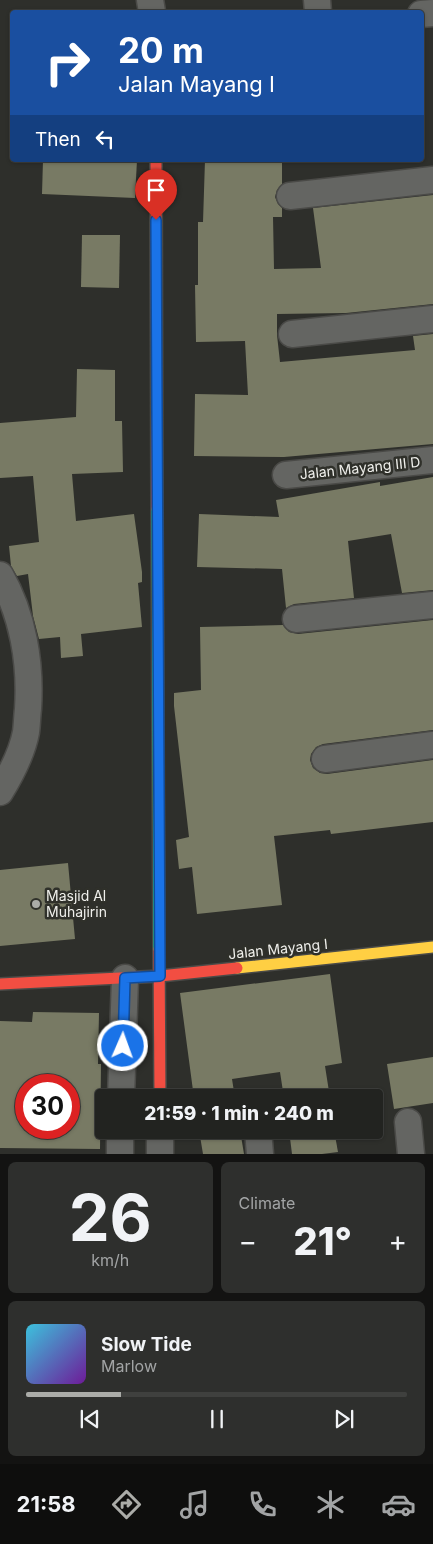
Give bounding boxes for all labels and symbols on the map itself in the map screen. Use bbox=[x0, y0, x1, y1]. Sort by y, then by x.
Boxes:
pin bbox=[135, 169, 177, 220]
street label: Jalan Mayang III D bbox=[299, 453, 421, 482]
place label: Masjid Al Muhajirin bbox=[46, 887, 107, 920]
marker: Masjid Al Muhajirin bbox=[30, 898, 42, 910]
street label: Jalan Mayang I bbox=[227, 935, 328, 962]
position arrow bbox=[96, 1019, 148, 1071]
speed limit sign: 30 bbox=[15, 1074, 80, 1139]

